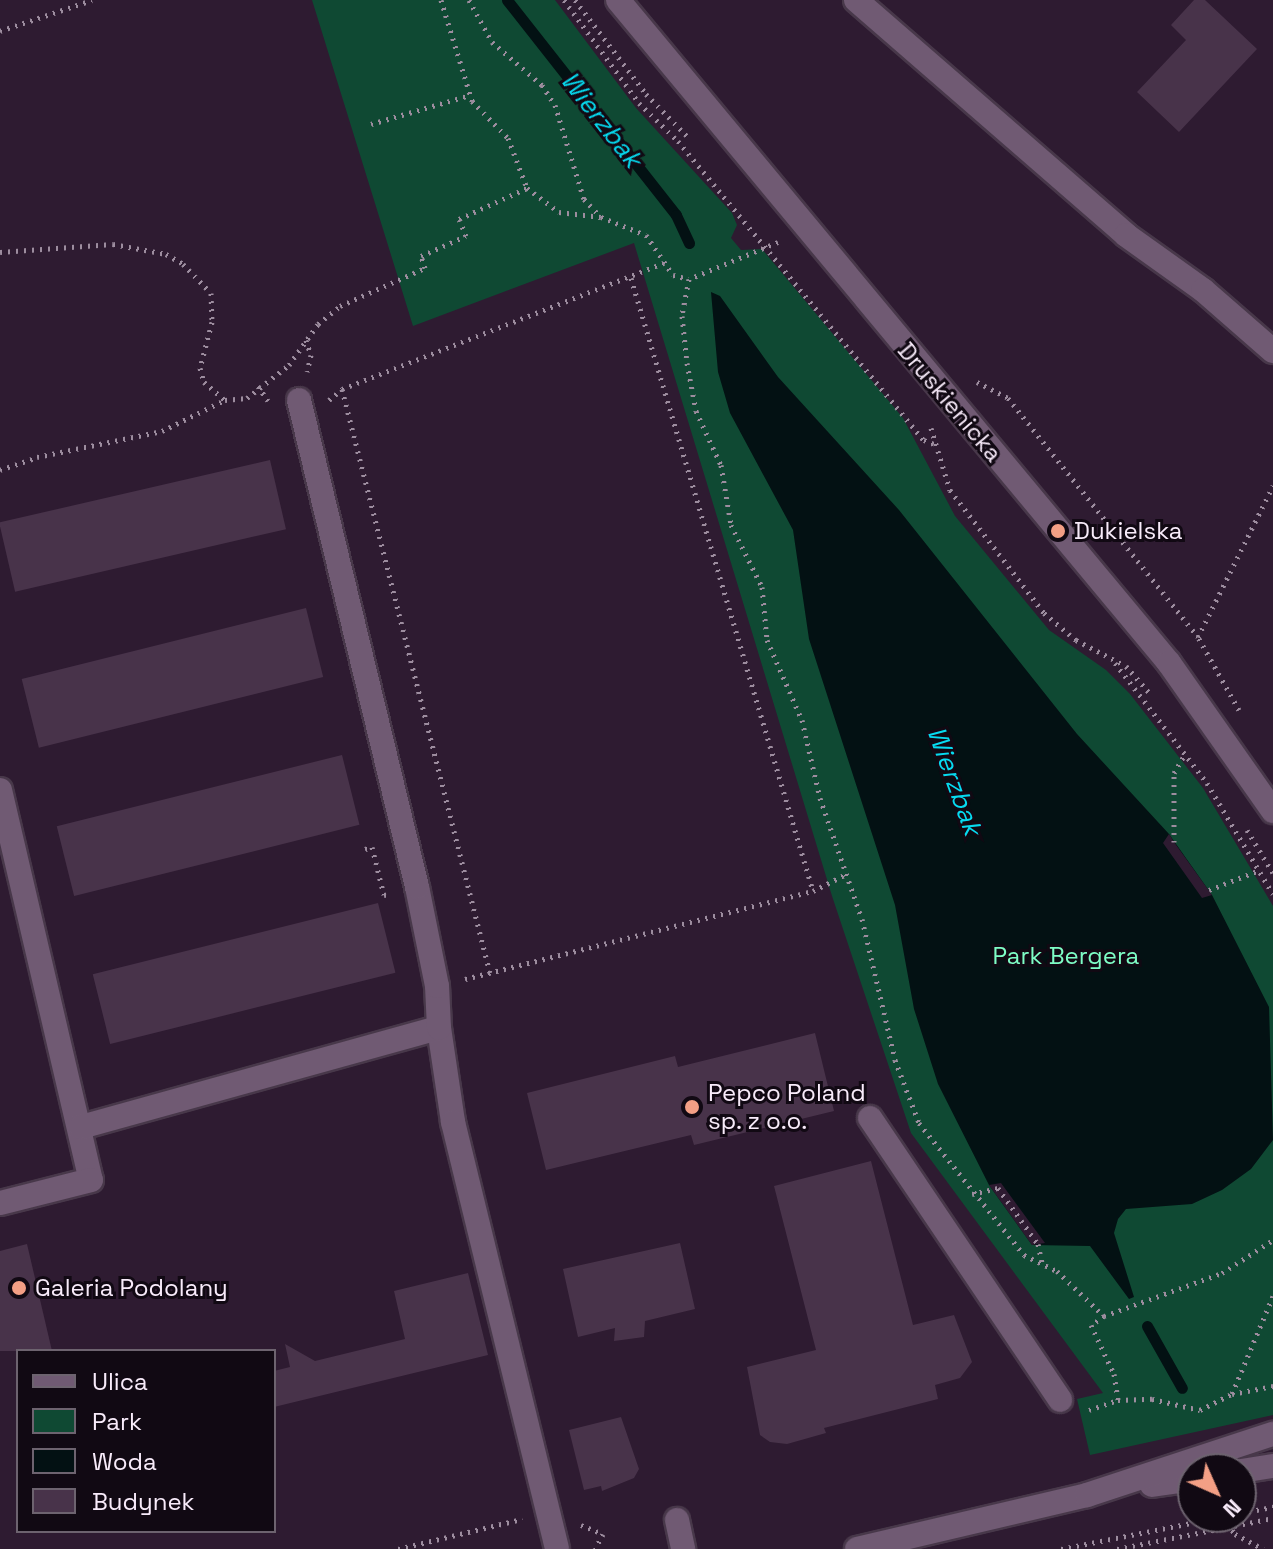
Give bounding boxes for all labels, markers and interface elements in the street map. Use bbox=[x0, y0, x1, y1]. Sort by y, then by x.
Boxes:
water label: Wierzbak bbox=[554, 66, 648, 174]
street label: Druskienicka bbox=[892, 337, 1008, 467]
place label: Dukielska bbox=[1074, 517, 1183, 545]
marker: Dukielska bbox=[1049, 522, 1067, 540]
water label: Wierzbak bbox=[920, 722, 988, 840]
park label: Park Bergera bbox=[993, 942, 1139, 970]
place label: Pepco Poland sp. z o.o. bbox=[708, 1079, 866, 1135]
marker: Pepco Poland sp. z o.o. bbox=[683, 1098, 701, 1116]
place label: Galeria Podolany bbox=[35, 1274, 228, 1302]
marker: Galeria Podolany bbox=[10, 1279, 28, 1297]
legend bbox=[16, 1349, 276, 1533]
text: Ulica bbox=[92, 1366, 148, 1397]
text: Park bbox=[92, 1406, 142, 1437]
text: Woda bbox=[92, 1446, 157, 1477]
north arrow bbox=[1177, 1453, 1257, 1533]
text: Budynek bbox=[92, 1486, 195, 1517]
text: N bbox=[1217, 1493, 1248, 1524]

